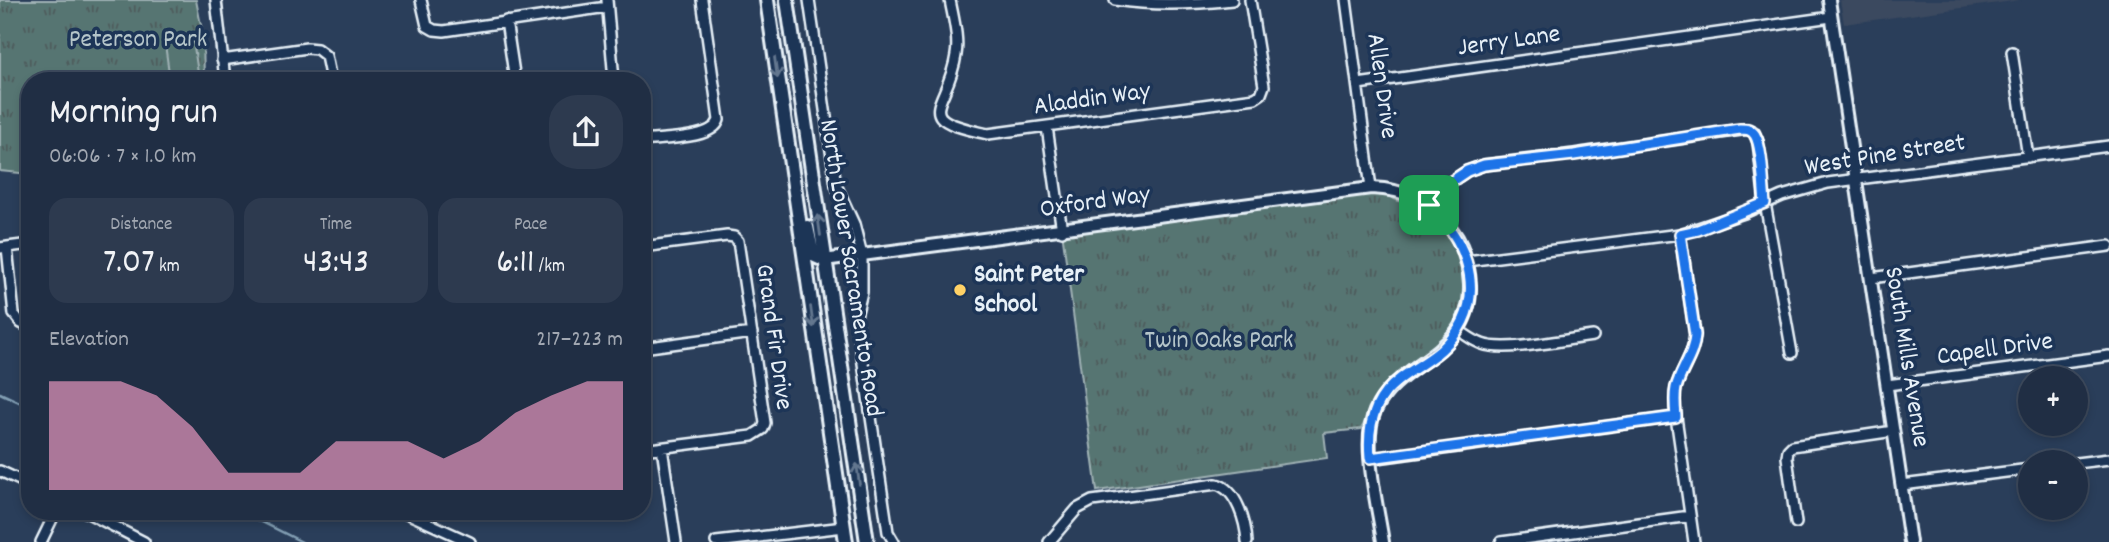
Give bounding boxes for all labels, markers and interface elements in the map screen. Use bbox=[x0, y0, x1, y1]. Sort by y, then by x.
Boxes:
street label: Jerry Lane bbox=[1455, 17, 1563, 67]
park label: Peterson Park bbox=[69, 22, 207, 59]
street label: Allen Drive bbox=[1355, 31, 1407, 141]
one-way arrow bbox=[770, 56, 783, 79]
street label: Aladdin Way bbox=[1031, 73, 1153, 126]
text: Morning run bbox=[49, 87, 218, 142]
button: share bbox=[549, 95, 623, 169]
street label: North Lower Sacramento Road bbox=[808, 117, 892, 419]
street label: West Pine Street bbox=[1802, 125, 1968, 187]
text: 06:06 · 7 × 1.0 km bbox=[49, 141, 196, 174]
pin bbox=[1399, 175, 1459, 235]
street label: Oxford Way bbox=[1038, 177, 1153, 229]
icon: arrive bbox=[1410, 186, 1448, 224]
text: Distance bbox=[110, 212, 172, 239]
text: Time bbox=[320, 212, 352, 239]
text: Pace bbox=[514, 212, 547, 239]
one-way arrow bbox=[813, 214, 826, 237]
text: 7.07 bbox=[103, 239, 155, 289]
text: 43:43 bbox=[303, 239, 369, 289]
text: 6:11 bbox=[496, 239, 535, 289]
text: km bbox=[155, 254, 180, 281]
text: /km bbox=[535, 254, 565, 281]
place label: Saint Peter School bbox=[974, 257, 1084, 324]
street label: Grand Fir Drive bbox=[744, 262, 802, 412]
street label: South Mills Avenue bbox=[1873, 264, 1939, 450]
marker: Saint Peter School bbox=[952, 282, 968, 298]
one-way arrow bbox=[806, 305, 819, 328]
park label: Twin Oaks Park bbox=[1145, 323, 1293, 360]
text: Elevation bbox=[49, 324, 129, 357]
text: 217–223 m bbox=[536, 324, 623, 357]
street label: Capell Drive bbox=[1935, 324, 2055, 376]
map controls bbox=[2018, 366, 2088, 520]
button: + bbox=[2018, 366, 2088, 436]
button: − bbox=[2018, 450, 2088, 520]
one-way arrow bbox=[851, 464, 864, 486]

